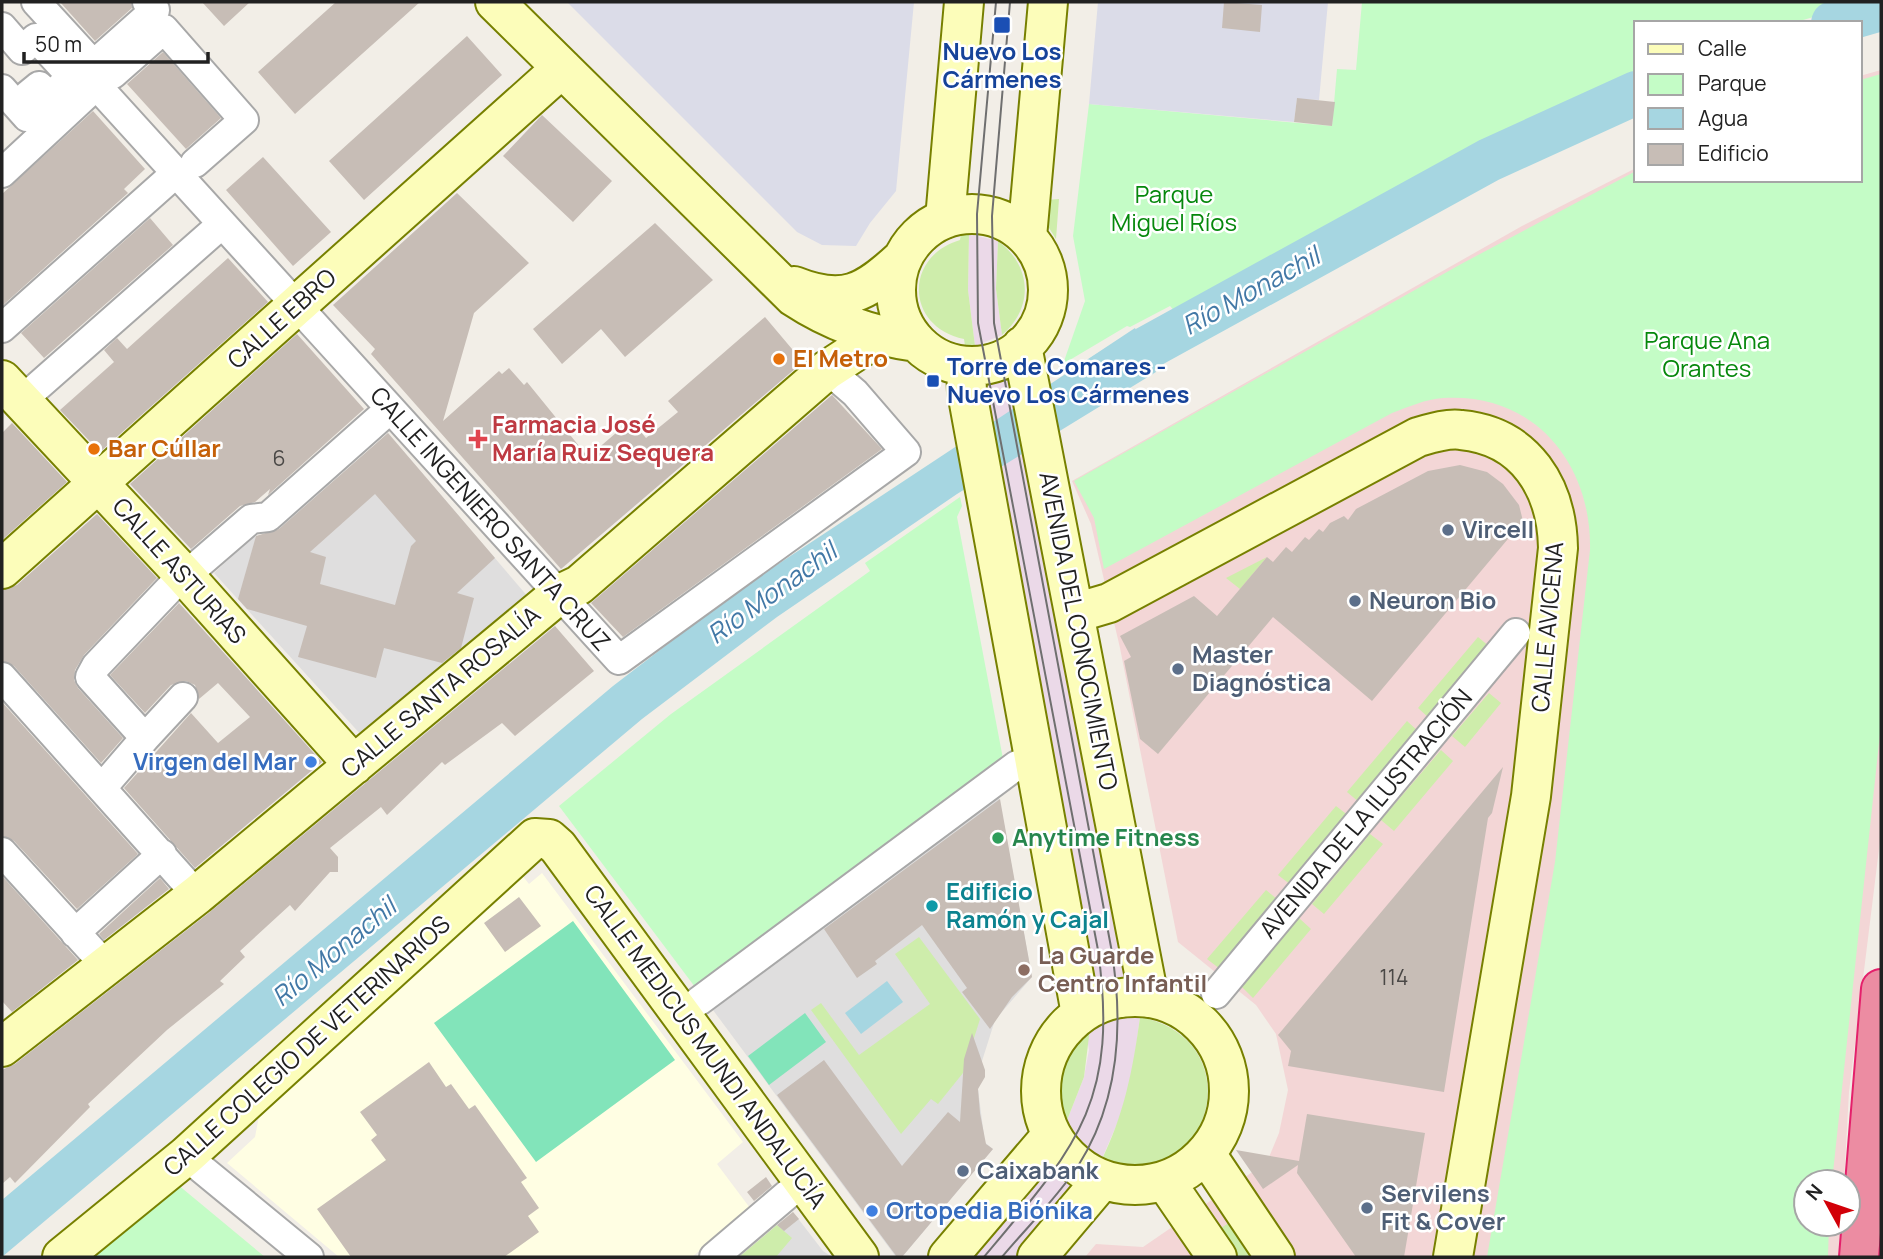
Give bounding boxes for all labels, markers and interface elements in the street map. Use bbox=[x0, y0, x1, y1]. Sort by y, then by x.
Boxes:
marker: Nuevo Los Cármenes bbox=[992, 15, 1012, 35]
scale bar bbox=[24, 21, 208, 65]
legend bbox=[1634, 21, 1862, 182]
text: 50 m bbox=[35, 30, 82, 58]
place label: Nuevo Los Cármenes bbox=[943, 34, 1061, 95]
text: Calle bbox=[1698, 34, 1747, 62]
text: Parque bbox=[1698, 69, 1767, 97]
text: Agua bbox=[1698, 104, 1748, 132]
text: Edificio bbox=[1698, 139, 1769, 167]
park label: Parque Miguel Ríos bbox=[1111, 177, 1237, 238]
water label: Río Monachil bbox=[1175, 236, 1328, 343]
street label: CALLE EBRO bbox=[220, 260, 342, 376]
park label: Parque Ana Orantes bbox=[1644, 323, 1770, 384]
place label: El Metro bbox=[793, 341, 888, 374]
place label: Torre de Comares - Nuevo Los Cármenes bbox=[947, 349, 1190, 410]
marker: El Metro bbox=[771, 351, 787, 367]
marker: Torre de Comares - Nuevo Los Cármenes bbox=[925, 373, 941, 389]
street label: CALLE INGENIERO SANTA CRUZ bbox=[364, 379, 619, 657]
place label: Farmacia José María Ruiz Sequera bbox=[492, 407, 714, 468]
place label: Bar Cúllar bbox=[108, 431, 221, 464]
marker: Farmacia José María Ruiz Sequera bbox=[470, 431, 486, 447]
marker: Bar Cúllar bbox=[86, 441, 102, 457]
house number: 6 bbox=[272, 444, 286, 472]
street label: AVENIDA DEL CONOCIMIENTO bbox=[1032, 469, 1127, 793]
street label: CALLE ASTURIAS bbox=[106, 490, 255, 650]
place label: Vircell bbox=[1462, 512, 1534, 545]
marker: Vircell bbox=[1440, 522, 1456, 538]
water label: Río Monachil bbox=[699, 531, 846, 651]
street label: CALLE AVICENA bbox=[1523, 540, 1570, 713]
place label: Neuron Bio bbox=[1369, 583, 1496, 616]
marker: Neuron Bio bbox=[1347, 593, 1363, 609]
street label: CALLE SANTA ROSALÍA bbox=[333, 598, 547, 784]
place label: Master Diagnóstica bbox=[1192, 637, 1331, 698]
marker: Master Diagnóstica bbox=[1170, 661, 1186, 677]
street label: AVENIDA DE LA ILUSTRACIÓN bbox=[1251, 681, 1479, 945]
place label: Virgen del Mar bbox=[133, 744, 297, 777]
marker: Virgen del Mar bbox=[303, 754, 319, 770]
place label: Anytime Fitness bbox=[1012, 820, 1200, 853]
marker: Anytime Fitness bbox=[990, 830, 1006, 846]
place label: Edificio Ramón y Cajal bbox=[946, 874, 1109, 935]
street label: CALLE MEDICUS MUNDI ANDALUCÍA bbox=[577, 877, 835, 1215]
water label: Río Monachil bbox=[264, 887, 405, 1014]
marker: Edificio Ramón y Cajal bbox=[924, 898, 940, 914]
street label: CALLE COLEGIO DE VETERINARIOS bbox=[155, 907, 457, 1183]
place label: La Guarde Centro Infantil bbox=[1038, 938, 1207, 999]
marker: La Guarde Centro Infantil bbox=[1016, 962, 1032, 978]
house number: 114 bbox=[1380, 963, 1408, 991]
place label: Caixabank bbox=[977, 1153, 1100, 1186]
marker: Caixabank bbox=[955, 1163, 971, 1179]
north arrow bbox=[1792, 1168, 1862, 1238]
place label: Servilens Fit & Cover bbox=[1381, 1176, 1505, 1237]
text: N bbox=[1800, 1178, 1828, 1206]
place label: Ortopedia Biónika bbox=[886, 1193, 1093, 1226]
marker: Servilens Fit & Cover bbox=[1359, 1200, 1375, 1216]
marker: Ortopedia Biónika bbox=[864, 1203, 880, 1219]

